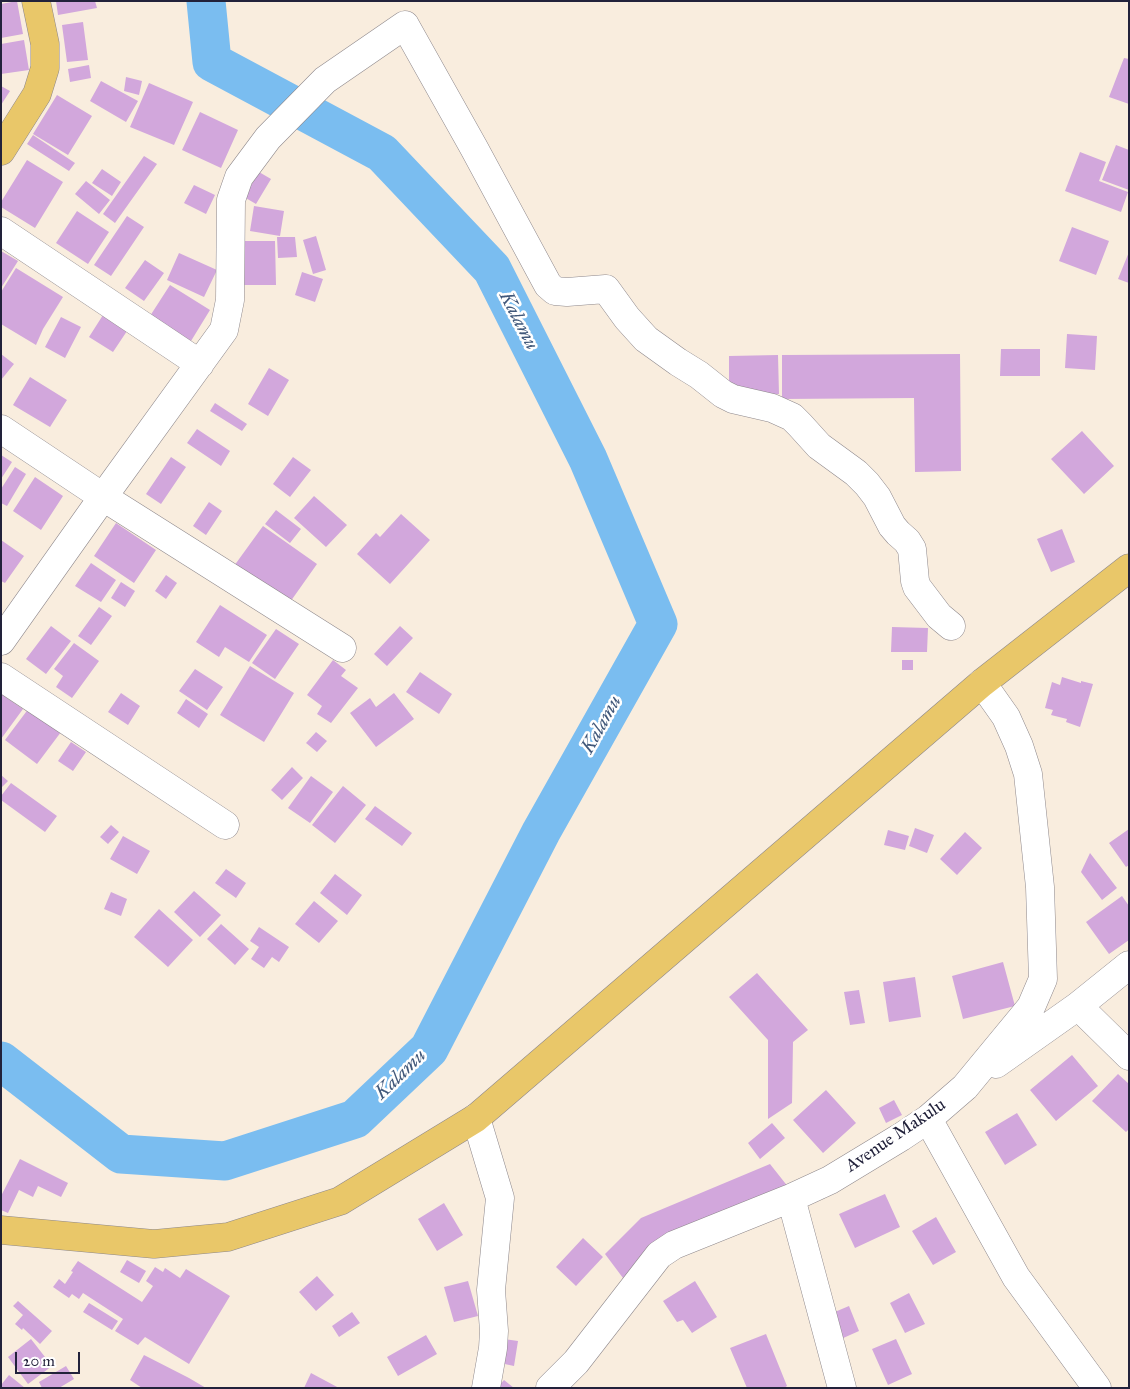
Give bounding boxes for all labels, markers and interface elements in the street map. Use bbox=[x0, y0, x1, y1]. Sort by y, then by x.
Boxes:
water label: Kalamu bbox=[494, 288, 542, 354]
water label: Kalamu bbox=[577, 692, 627, 758]
water label: Kalamu bbox=[371, 1045, 431, 1105]
street label: Avenue Makulu bbox=[842, 1095, 950, 1177]
scale bar bbox=[18, 1342, 82, 1374]
text: 20 m bbox=[23, 1352, 55, 1370]

